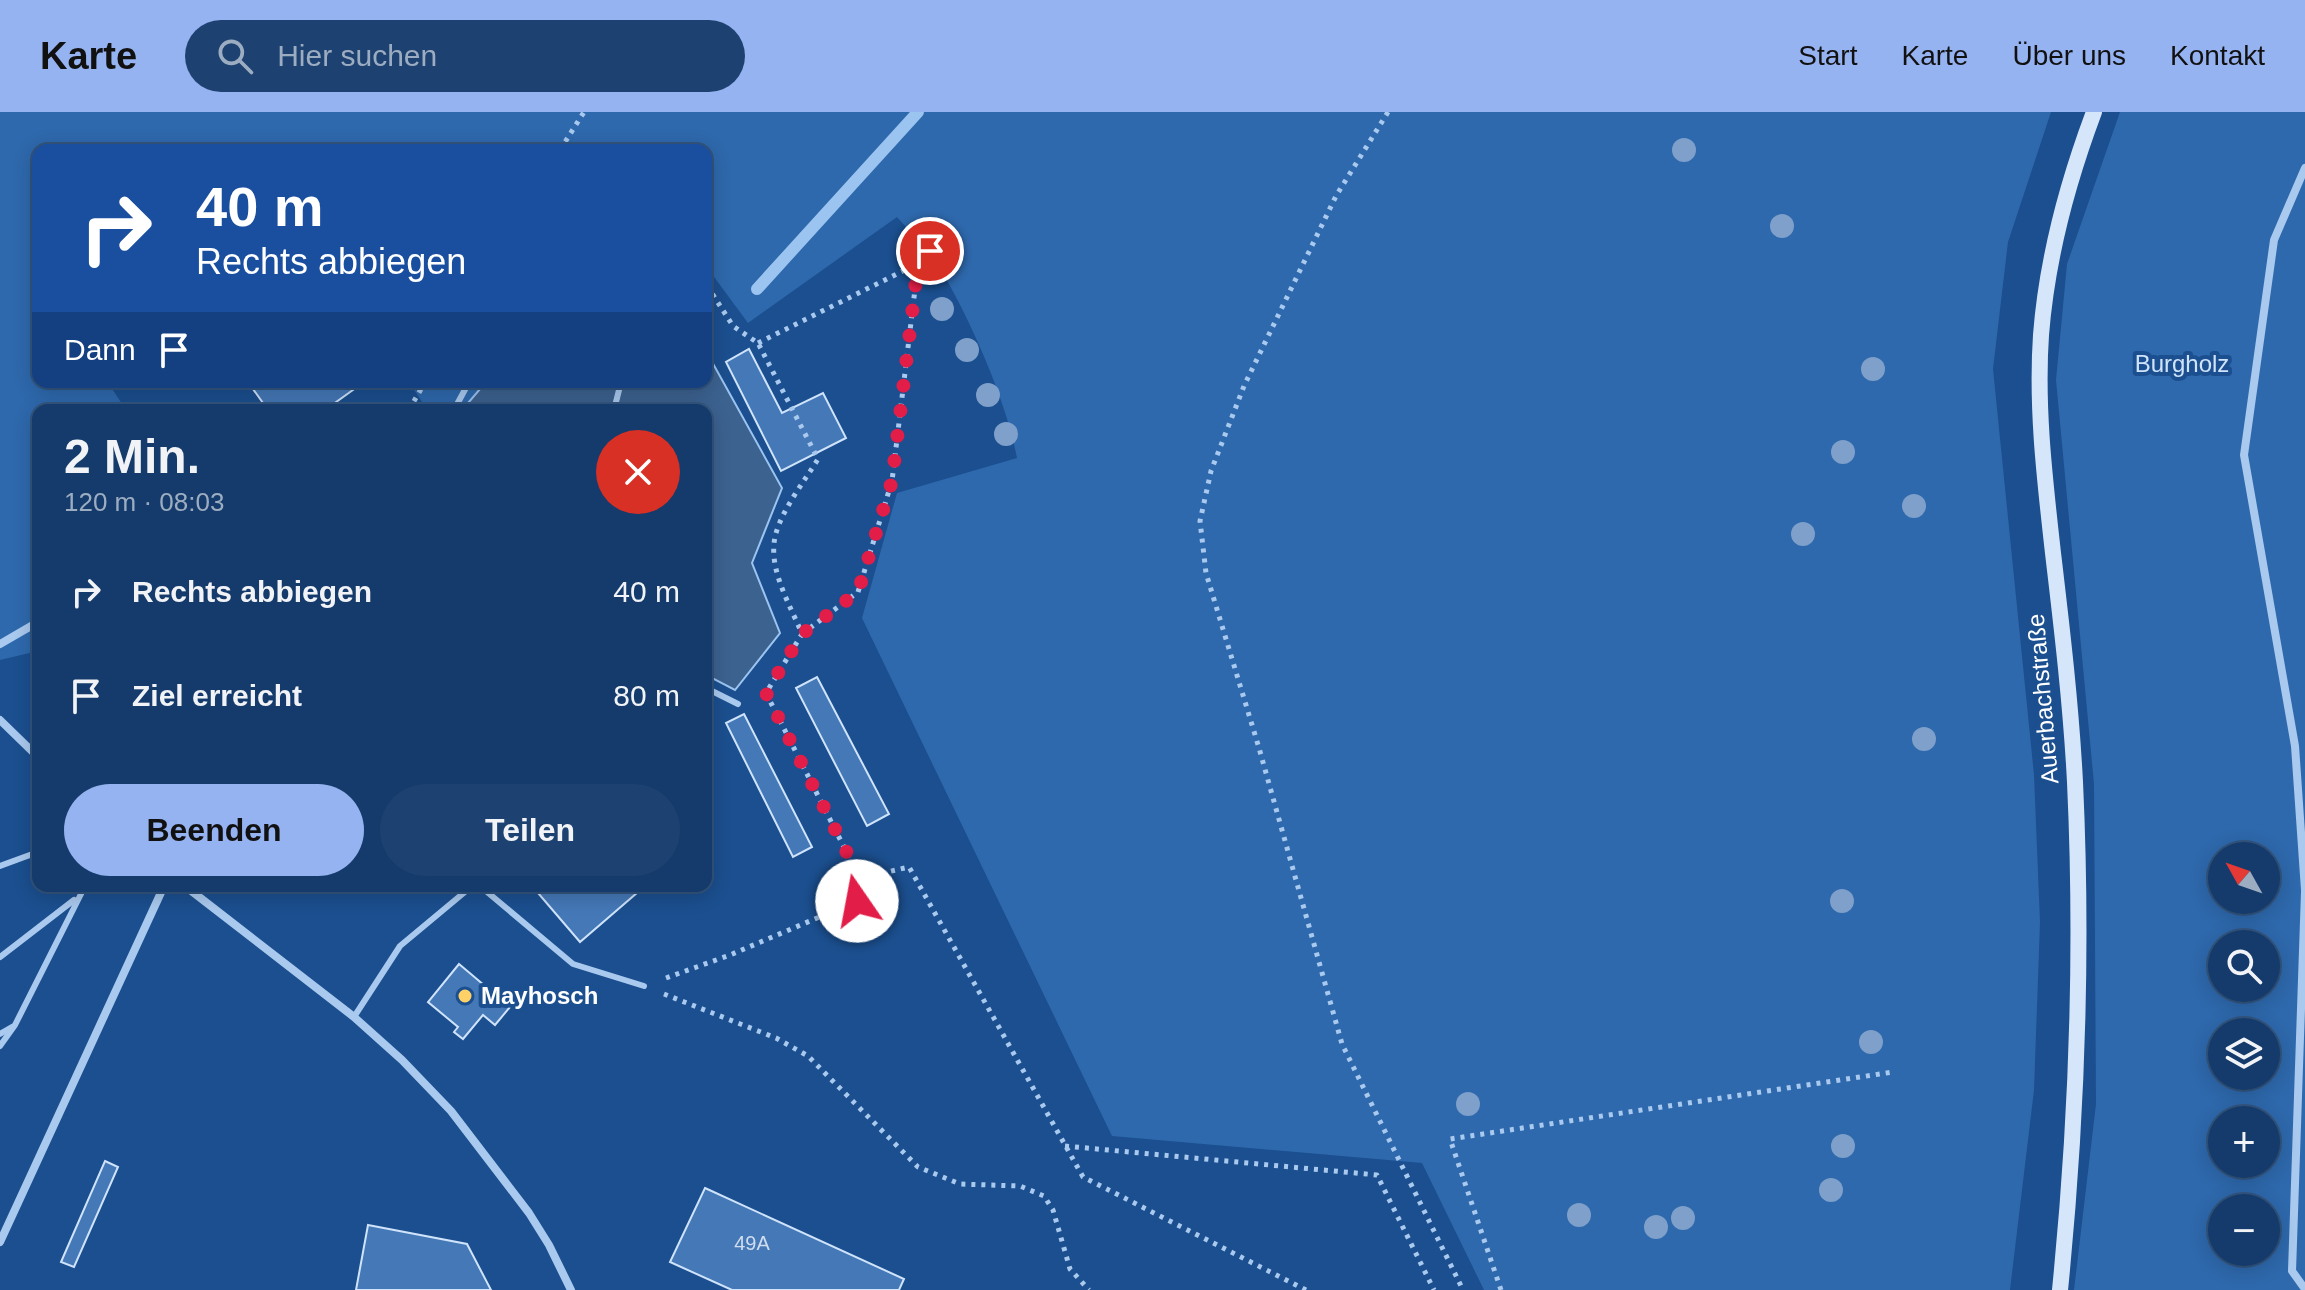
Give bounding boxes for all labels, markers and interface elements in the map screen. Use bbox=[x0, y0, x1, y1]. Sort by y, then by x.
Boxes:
search box bbox=[185, 20, 745, 92]
icon: search bbox=[213, 34, 257, 78]
text: Karte bbox=[40, 35, 137, 77]
text: Hier suchen bbox=[277, 39, 437, 72]
text: Start bbox=[1798, 40, 1857, 71]
text: Karte bbox=[1901, 40, 1968, 71]
text: Über uns bbox=[2012, 40, 2126, 71]
text: Kontakt bbox=[2170, 40, 2265, 71]
text: 40 m bbox=[196, 175, 324, 238]
icon: right bbox=[64, 176, 168, 280]
pin bbox=[896, 217, 964, 285]
icon: arrive bbox=[908, 229, 952, 273]
text: Rechts abbiegen bbox=[196, 241, 466, 282]
icon: arrive bbox=[152, 328, 196, 372]
text: Dann bbox=[64, 333, 136, 366]
park label: Burgholz bbox=[2135, 350, 2229, 377]
text: 2 Min. bbox=[64, 430, 200, 483]
button: close bbox=[596, 430, 680, 514]
text: 120 m · 08:03 bbox=[64, 487, 224, 517]
icon: right bbox=[64, 570, 108, 614]
text: Rechts abbiegen bbox=[132, 575, 372, 608]
text: 40 m bbox=[613, 575, 680, 608]
street label: Auerbachstraße bbox=[2022, 613, 2063, 785]
icon: arrive bbox=[64, 674, 108, 718]
text: Ziel erreicht bbox=[132, 679, 302, 712]
text: 80 m bbox=[613, 679, 680, 712]
button: Beenden bbox=[64, 784, 364, 876]
button: Teilen bbox=[380, 784, 680, 876]
north arrow bbox=[2208, 842, 2280, 914]
map controls bbox=[2208, 842, 2280, 1266]
position arrow bbox=[815, 859, 899, 943]
button: search bbox=[2208, 930, 2280, 1002]
place label: Mayhosch bbox=[481, 982, 598, 1009]
marker: Mayhosch bbox=[456, 987, 474, 1005]
button: layers bbox=[2208, 1018, 2280, 1090]
button: + bbox=[2208, 1106, 2280, 1178]
button: − bbox=[2208, 1194, 2280, 1266]
house number: 49A bbox=[734, 1232, 770, 1254]

